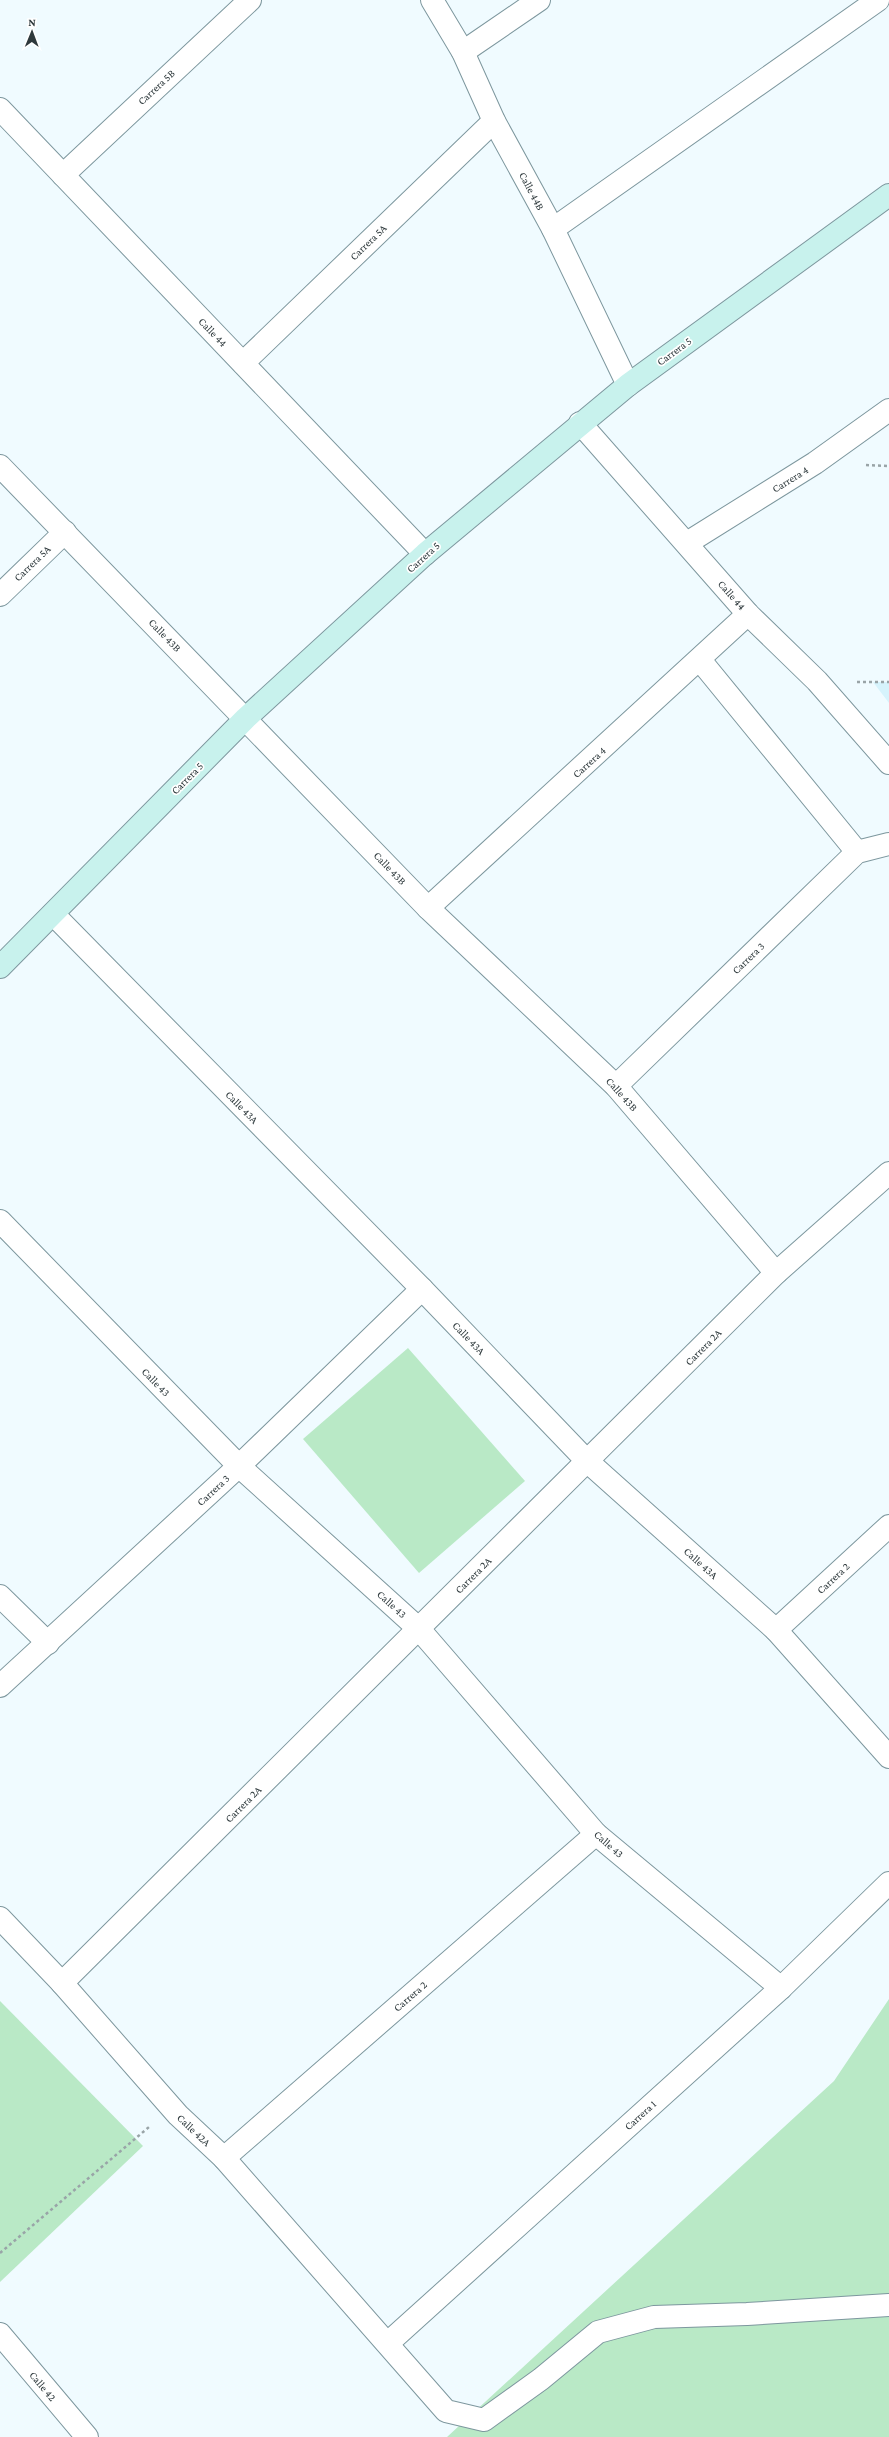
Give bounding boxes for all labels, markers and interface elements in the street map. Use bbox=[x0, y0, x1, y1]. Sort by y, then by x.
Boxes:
north arrow bbox=[12, 12, 52, 52]
text: N bbox=[28, 16, 37, 28]
street label: Carrera 5B bbox=[135, 67, 177, 107]
street label: Calle 44B bbox=[517, 170, 547, 212]
street label: Carrera 5A bbox=[347, 221, 389, 262]
street label: Calle 44 bbox=[196, 315, 230, 349]
street label: Carrera 5 bbox=[654, 334, 694, 368]
street label: Carrera 4 bbox=[770, 463, 811, 495]
street label: Carrera 5 bbox=[404, 539, 442, 575]
street label: Carrera 5A bbox=[11, 542, 53, 583]
street label: Calle 44 bbox=[716, 578, 748, 613]
street label: Calle 43B bbox=[146, 616, 184, 654]
street label: Carrera 4 bbox=[570, 744, 608, 780]
street label: Carrera 5 bbox=[169, 760, 205, 796]
street label: Calle 43B bbox=[371, 849, 409, 887]
street label: Carrera 3 bbox=[729, 940, 767, 976]
street label: Calle 43B bbox=[604, 1075, 640, 1113]
street label: Calle 43A bbox=[223, 1088, 261, 1126]
street label: Calle 43A bbox=[450, 1319, 488, 1357]
street label: Carrera 2A bbox=[682, 1326, 724, 1368]
street label: Calle 43 bbox=[140, 1365, 172, 1399]
street label: Carrera 3 bbox=[194, 1472, 232, 1508]
street label: Calle 43A bbox=[682, 1545, 721, 1582]
street label: Carrera 2A bbox=[452, 1554, 494, 1596]
street label: Carrera 2 bbox=[814, 1560, 852, 1596]
street label: Calle 43 bbox=[375, 1588, 409, 1620]
street label: Carrera 2A bbox=[222, 1783, 264, 1825]
street label: Calle 43 bbox=[592, 1828, 626, 1860]
street label: Carrera 2 bbox=[391, 1978, 429, 2014]
street label: Carrera 1 bbox=[622, 2097, 659, 2132]
street label: Calle 42A bbox=[175, 2112, 214, 2149]
street label: Calle 42 bbox=[27, 2369, 59, 2403]

